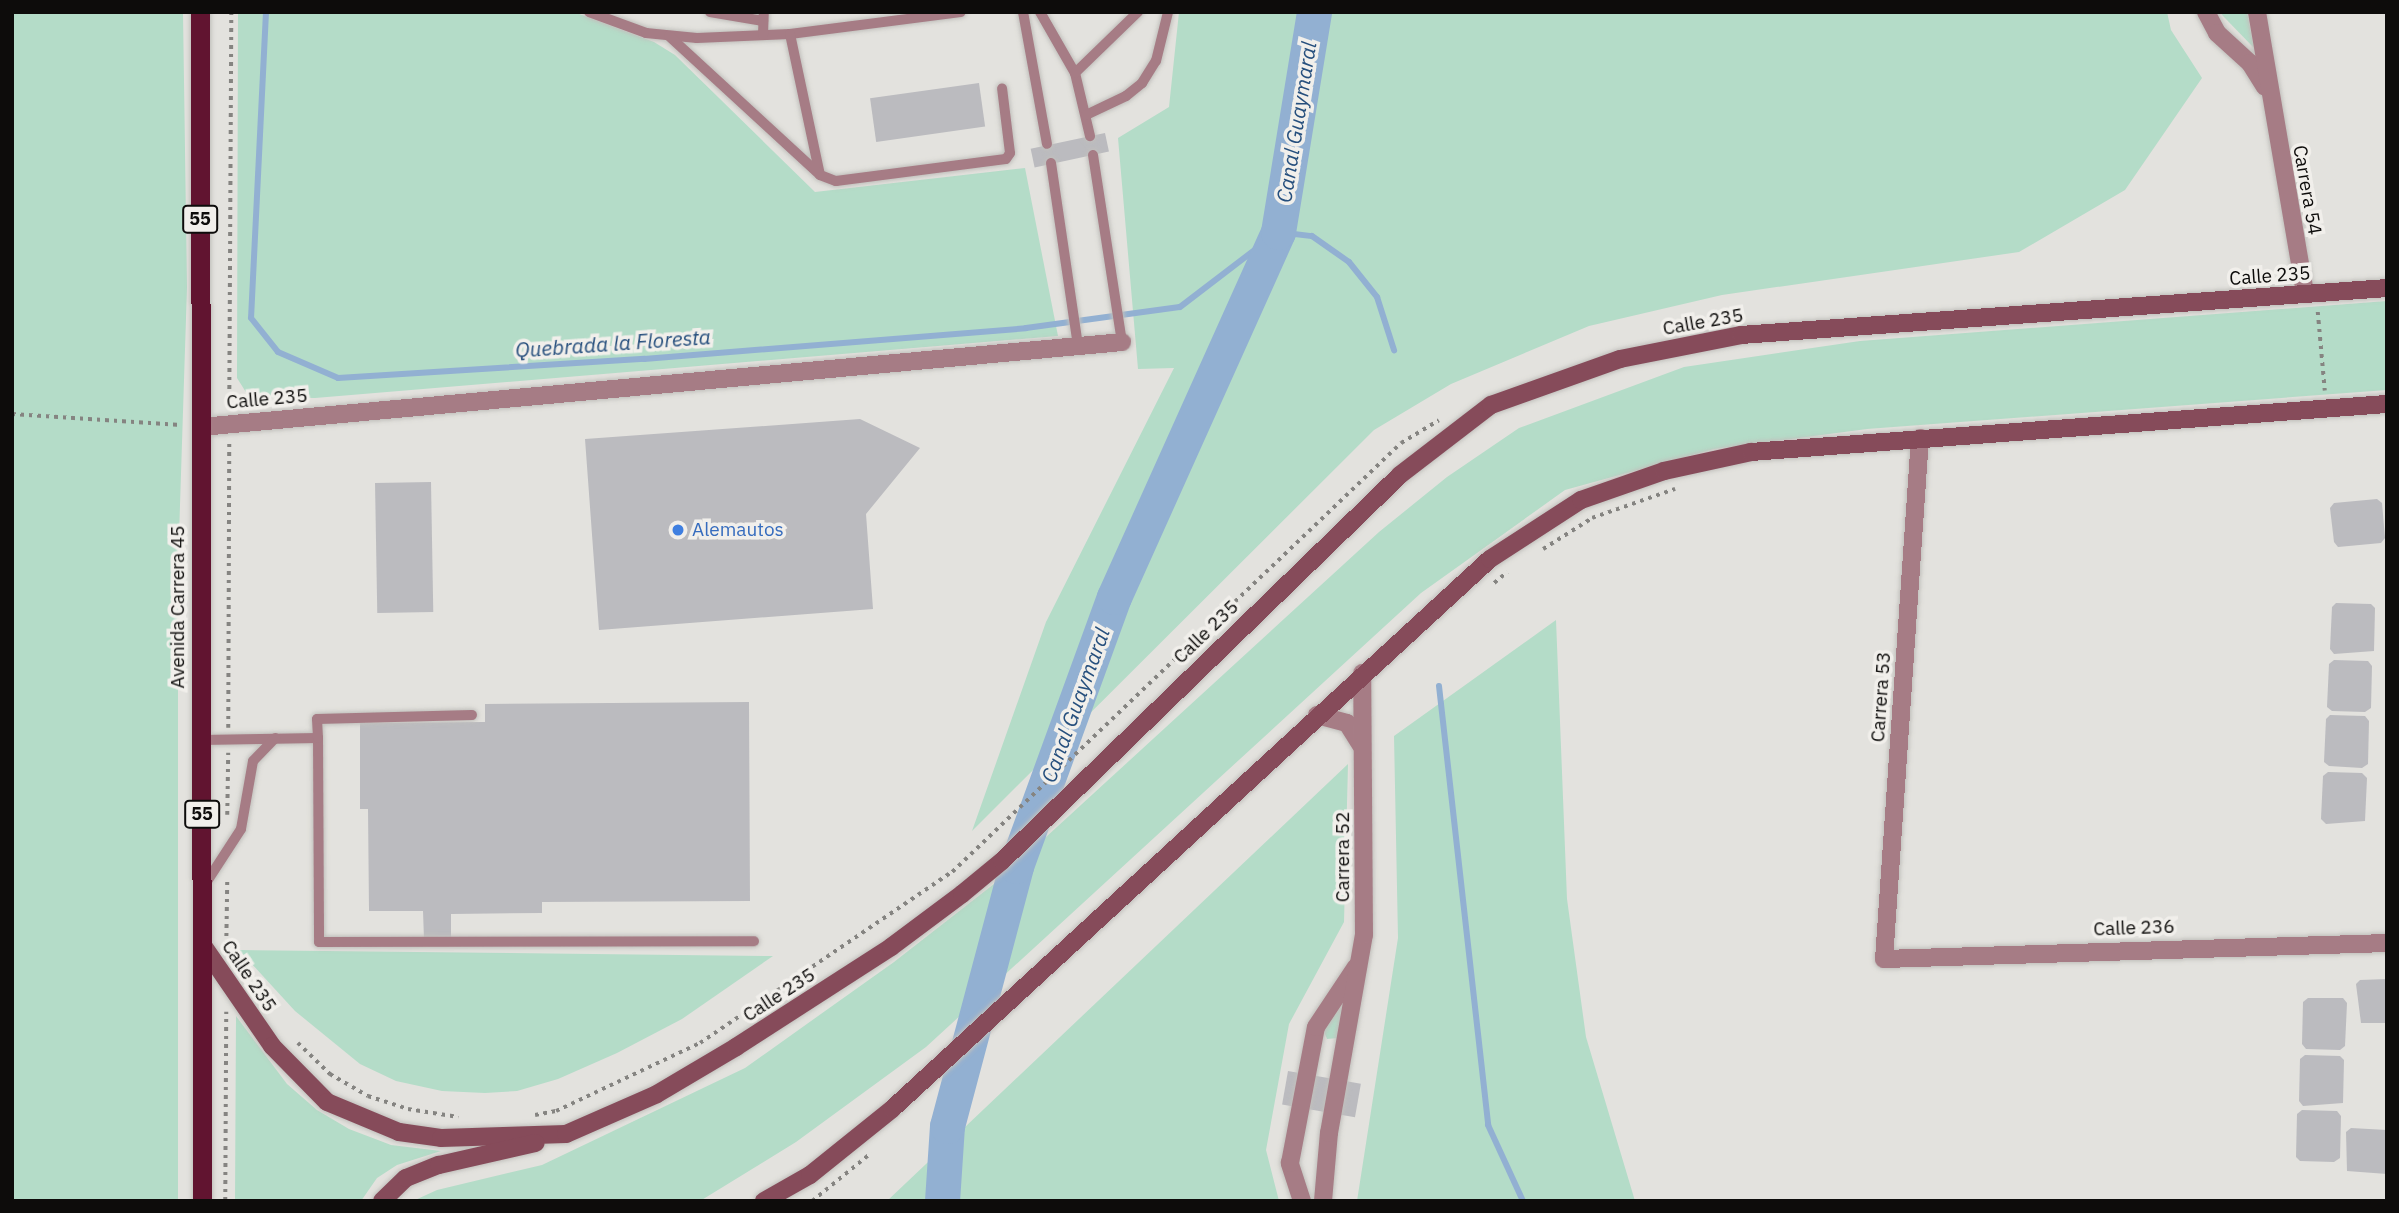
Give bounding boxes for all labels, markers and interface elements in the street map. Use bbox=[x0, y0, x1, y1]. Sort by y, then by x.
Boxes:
water label: Canal Guaymaral bbox=[1271, 40, 1321, 204]
street label: Carrera 54 bbox=[2288, 143, 2326, 237]
road number: 55 bbox=[181, 204, 219, 233]
street label: Calle 235 bbox=[2229, 262, 2311, 290]
street label: Calle 235 bbox=[1661, 304, 1745, 340]
water label: Quebrada la Floresta bbox=[514, 324, 712, 362]
street label: Calle 235 bbox=[226, 384, 308, 414]
place label: Alemautos bbox=[692, 519, 784, 541]
marker: Alemautos bbox=[670, 522, 686, 538]
street label: Avenida Carrera 45 bbox=[167, 525, 189, 689]
street label: Calle 235 bbox=[1169, 596, 1243, 668]
water label: Canal Guaymaral bbox=[1035, 624, 1115, 786]
street label: Carrera 53 bbox=[1866, 651, 1896, 743]
road number: 55 bbox=[183, 800, 221, 828]
street label: Carrera 52 bbox=[1332, 812, 1354, 902]
street label: Calle 236 bbox=[2093, 915, 2175, 941]
street label: Calle 235 bbox=[217, 936, 281, 1016]
street label: Calle 235 bbox=[739, 963, 819, 1027]

